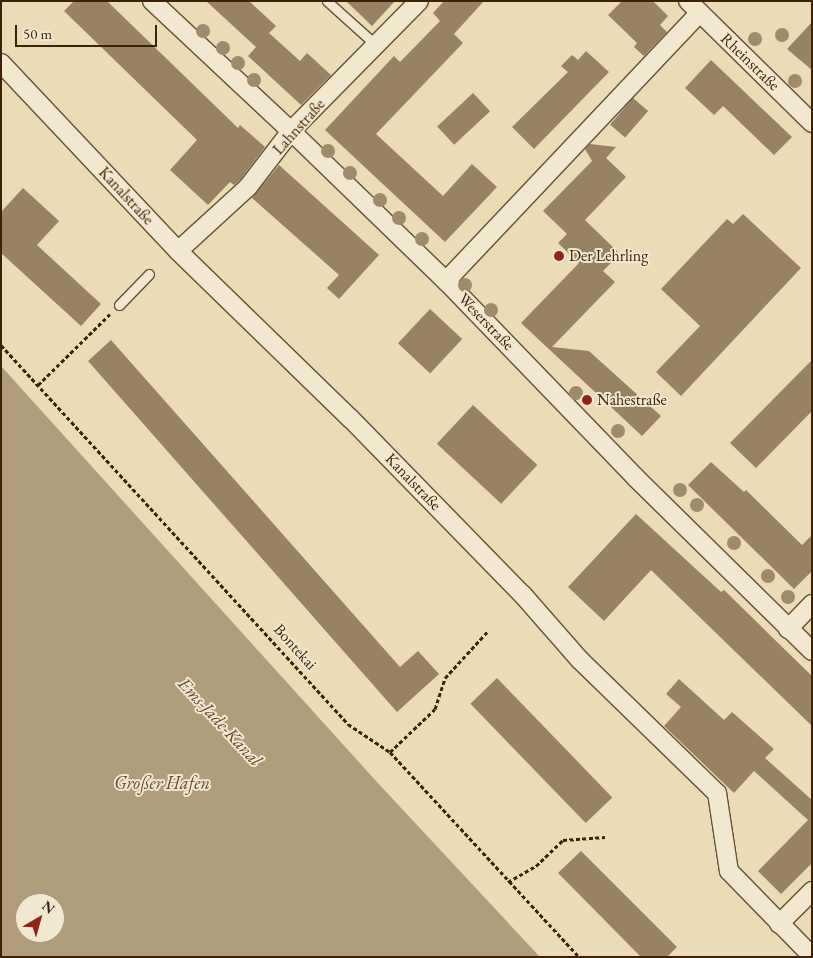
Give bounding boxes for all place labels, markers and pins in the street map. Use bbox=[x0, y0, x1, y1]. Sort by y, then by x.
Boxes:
place label: Der Lehrling bbox=[569, 246, 648, 266]
marker: Der Lehrling bbox=[553, 250, 565, 262]
place label: Nahestraße bbox=[597, 390, 667, 410]
marker: Nahestraße bbox=[581, 394, 593, 406]

